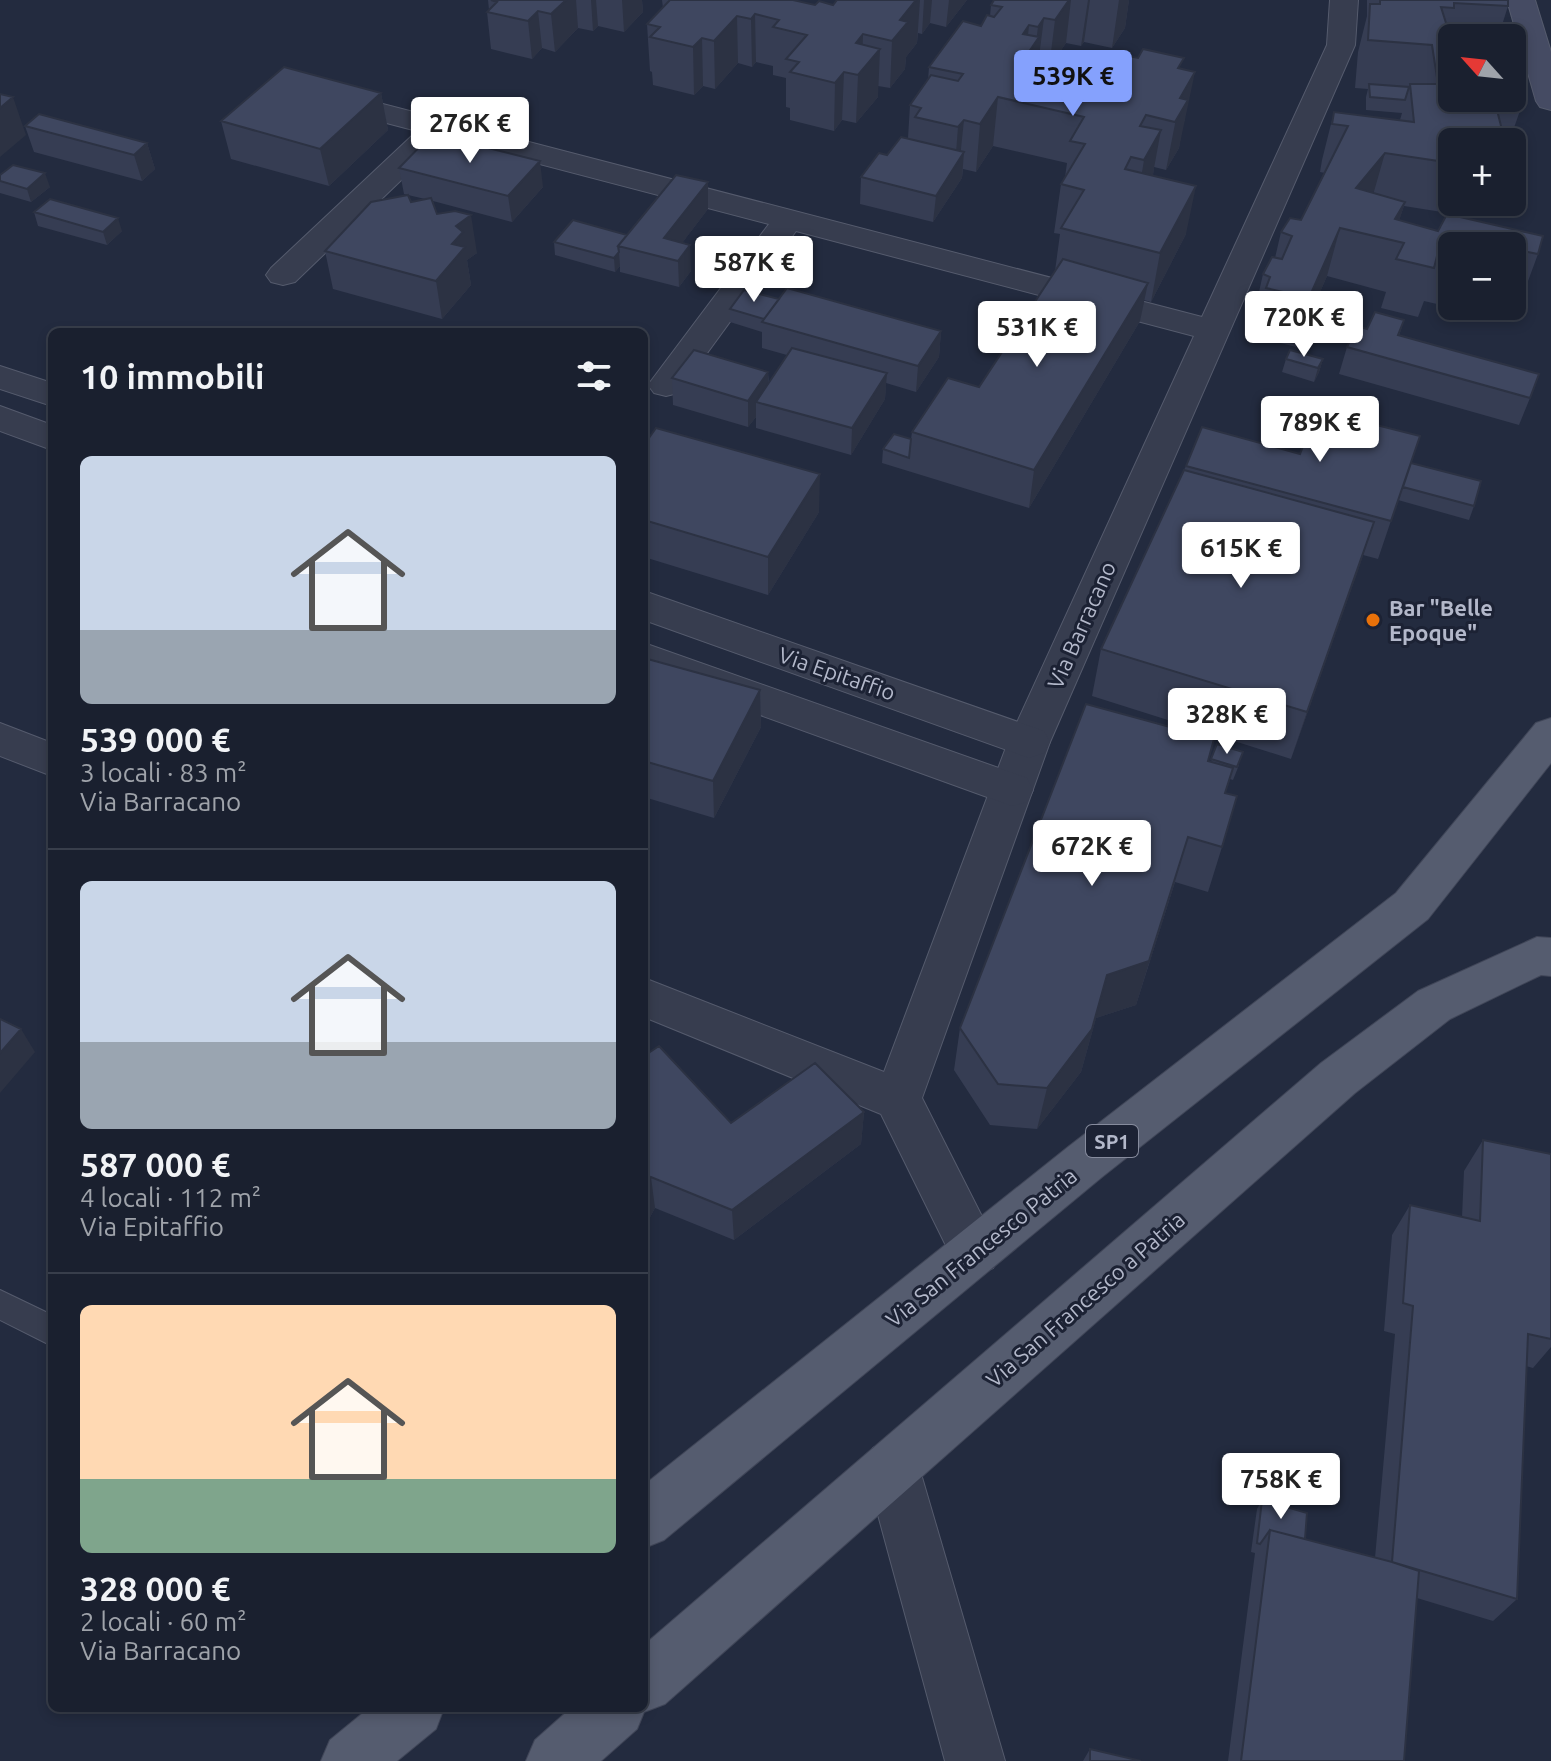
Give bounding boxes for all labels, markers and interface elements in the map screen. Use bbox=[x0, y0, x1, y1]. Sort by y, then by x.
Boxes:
north arrow bbox=[1438, 24, 1526, 112]
map controls bbox=[1438, 24, 1526, 320]
pin: 539K € bbox=[1008, 50, 1138, 118]
text: 539K € bbox=[1032, 61, 1114, 90]
pin: 276K € bbox=[405, 97, 535, 165]
text: 276K € bbox=[429, 108, 511, 137]
button: + bbox=[1438, 128, 1526, 216]
button: − bbox=[1438, 232, 1526, 320]
pin: 587K € bbox=[689, 236, 819, 304]
text: 587K € bbox=[713, 247, 795, 276]
pin: 720K € bbox=[1239, 291, 1369, 359]
pin: 531K € bbox=[972, 301, 1102, 369]
text: 720K € bbox=[1263, 302, 1345, 331]
text: 531K € bbox=[996, 312, 1078, 341]
icon: filters bbox=[572, 354, 616, 398]
text: 10 immobili bbox=[80, 357, 265, 395]
pin: 789K € bbox=[1255, 396, 1385, 464]
text: 789K € bbox=[1279, 407, 1361, 436]
icon: home bbox=[276, 508, 420, 652]
pin: 615K € bbox=[1176, 522, 1306, 590]
text: 615K € bbox=[1200, 533, 1282, 562]
street label: Via Barracano bbox=[1042, 558, 1120, 692]
place label: Bar "Belle Epoque" bbox=[1389, 595, 1493, 645]
marker: Bar "Belle Epoque" bbox=[1364, 611, 1382, 629]
street label: Via Epitaffio bbox=[775, 641, 899, 705]
pin: 328K € bbox=[1162, 688, 1292, 756]
text: 328K € bbox=[1186, 699, 1268, 728]
text: 539 000 € bbox=[80, 720, 230, 758]
text: 3 locali · 83 m² bbox=[80, 758, 247, 787]
text: Via Barracano bbox=[80, 787, 241, 816]
pin: 672K € bbox=[1027, 820, 1157, 888]
text: 672K € bbox=[1051, 831, 1133, 860]
icon: home bbox=[276, 933, 420, 1077]
road number: SP1 bbox=[1086, 1125, 1138, 1157]
text: 587 000 € bbox=[80, 1145, 230, 1183]
street label: Via San Francesco Patria bbox=[881, 1162, 1081, 1332]
text: 4 locali · 112 m² bbox=[80, 1183, 261, 1212]
street label: Via San Francesco a Patria bbox=[981, 1206, 1189, 1392]
text: Via Epitaffio bbox=[80, 1212, 224, 1241]
icon: home bbox=[276, 1357, 420, 1501]
pin: 758K € bbox=[1216, 1453, 1346, 1521]
text: 758K € bbox=[1240, 1464, 1322, 1493]
text: 328 000 € bbox=[80, 1569, 230, 1607]
text: 2 locali · 60 m² bbox=[80, 1607, 247, 1636]
text: Via Barracano bbox=[80, 1636, 241, 1665]

